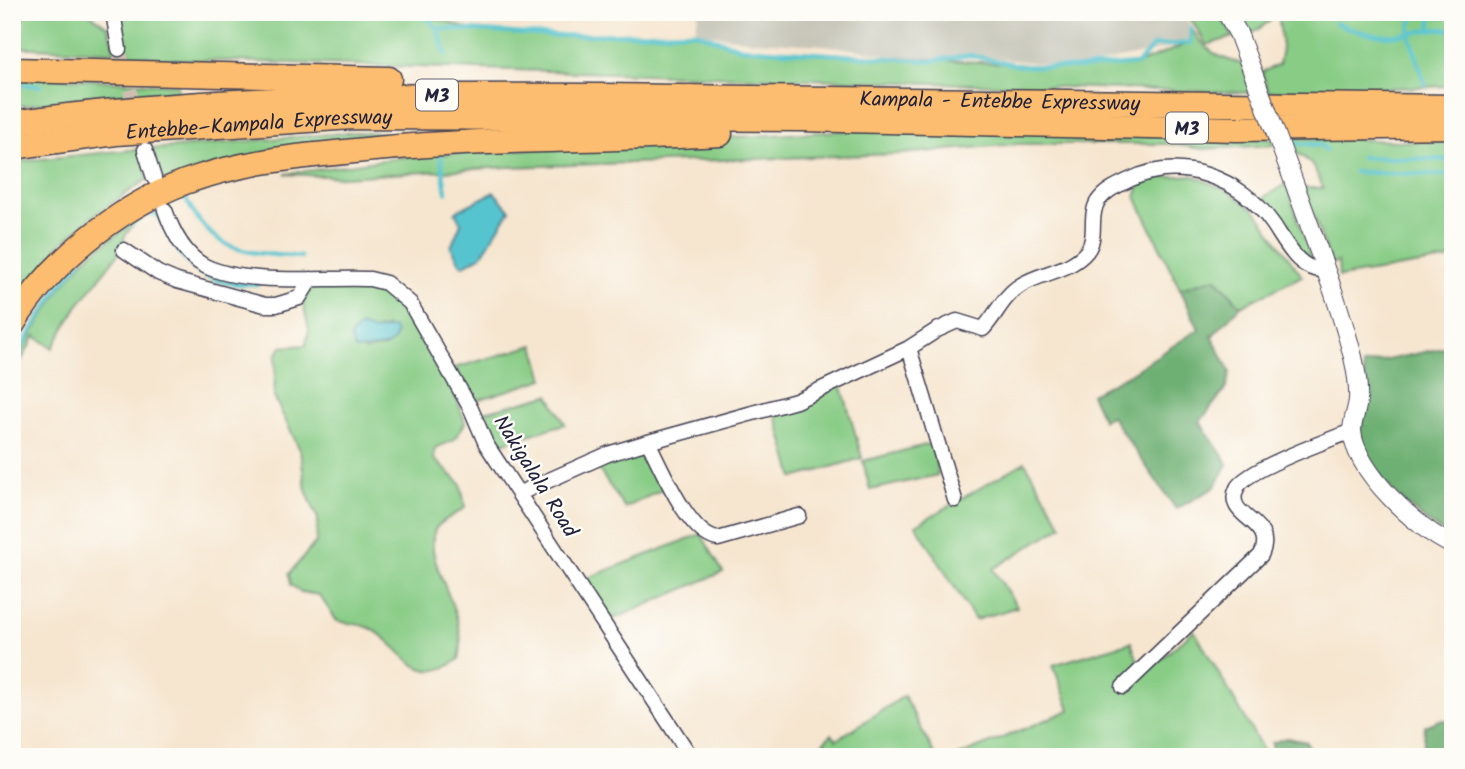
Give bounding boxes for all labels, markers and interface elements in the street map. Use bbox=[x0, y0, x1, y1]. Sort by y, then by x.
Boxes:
road number: M3 bbox=[416, 80, 458, 110]
street label: Kampala - Entebbe Expressway bbox=[859, 84, 1141, 121]
street label: Entebbe–Kampala Expressway bbox=[124, 102, 392, 150]
road number: M3 bbox=[1166, 112, 1208, 144]
street label: Nakigalala Road bbox=[484, 409, 586, 545]

